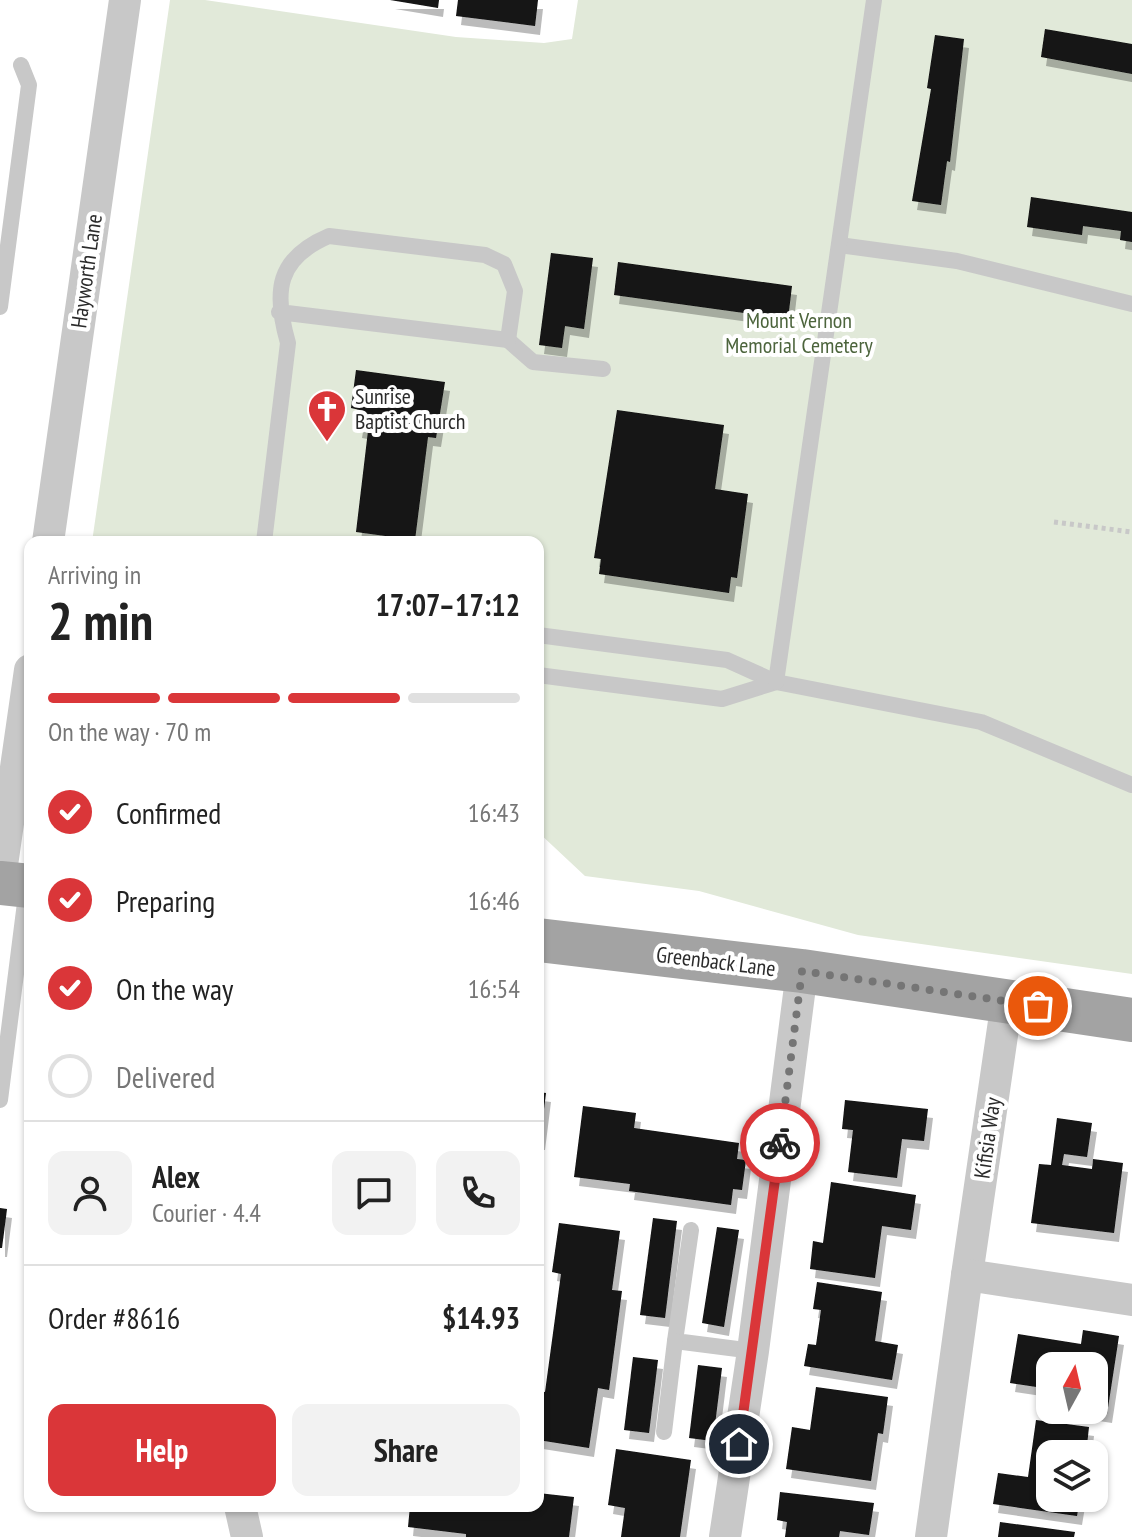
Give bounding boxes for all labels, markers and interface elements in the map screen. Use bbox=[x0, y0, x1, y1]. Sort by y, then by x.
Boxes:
street label: Hayworth Lane bbox=[64, 212, 108, 330]
park label: Mount Vernon Memorial Cemetery bbox=[725, 306, 873, 359]
place label: Sunrise Baptist Church bbox=[355, 382, 466, 435]
church icon: Sunrise Baptist Church bbox=[306, 388, 348, 443]
text: Arriving in bbox=[48, 558, 141, 591]
text: 17:07–17:12 bbox=[376, 585, 520, 624]
text: 2 min bbox=[48, 587, 153, 654]
text: On the way · 70 m bbox=[48, 715, 211, 748]
icon: check bbox=[48, 790, 92, 834]
text: Confirmed bbox=[116, 793, 221, 832]
text: 16:43 bbox=[468, 796, 520, 829]
icon: check bbox=[48, 878, 92, 922]
text: Preparing bbox=[116, 881, 215, 920]
text: 16:46 bbox=[468, 884, 520, 917]
street label: Greenback Lane bbox=[655, 940, 777, 982]
icon: check bbox=[48, 966, 92, 1010]
text: On the way bbox=[116, 969, 233, 1008]
text: 16:54 bbox=[468, 972, 520, 1005]
pin bbox=[1004, 972, 1072, 1040]
icon: bag bbox=[1016, 984, 1060, 1028]
text: Delivered bbox=[116, 1057, 215, 1096]
street label: Kifisia Way bbox=[967, 1095, 1007, 1180]
courier bbox=[740, 1103, 820, 1183]
icon: bike bbox=[758, 1121, 802, 1165]
button: person bbox=[48, 1151, 132, 1235]
button: chat bbox=[332, 1151, 416, 1235]
button: phone bbox=[436, 1151, 520, 1235]
text: Alex bbox=[152, 1157, 200, 1196]
text: Courier · 4.4 bbox=[152, 1196, 261, 1229]
text: Order #8616 bbox=[48, 1298, 180, 1337]
text: $14.93 bbox=[442, 1298, 520, 1337]
north arrow bbox=[1036, 1352, 1108, 1424]
map controls bbox=[1036, 1352, 1108, 1512]
button: Help bbox=[48, 1404, 276, 1496]
button: Share bbox=[292, 1404, 520, 1496]
pin bbox=[705, 1410, 773, 1478]
icon: home bbox=[717, 1422, 761, 1466]
button: layers bbox=[1036, 1440, 1108, 1512]

